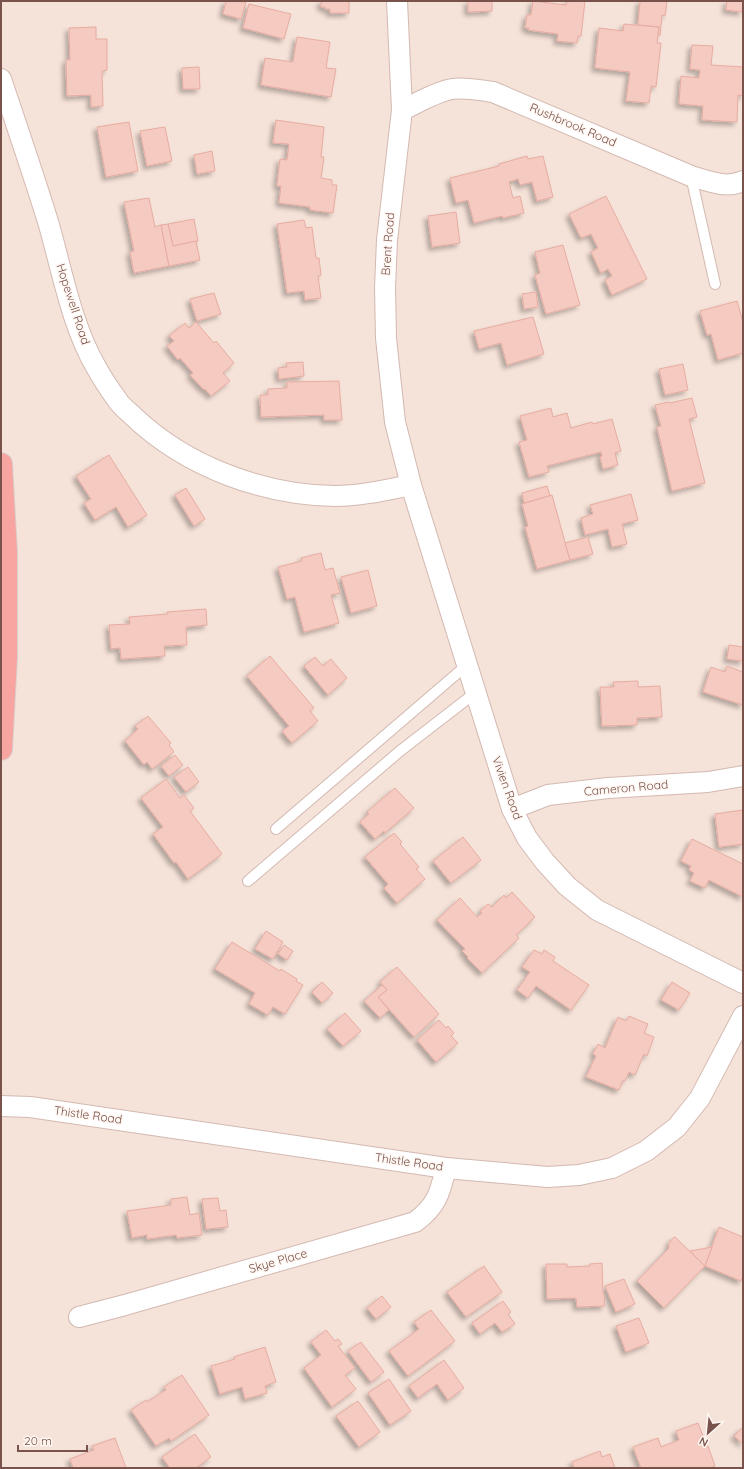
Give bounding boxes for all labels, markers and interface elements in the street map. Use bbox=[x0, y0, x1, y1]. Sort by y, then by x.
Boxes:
street label: Rushbrook Road bbox=[528, 100, 619, 150]
street label: Brent Road bbox=[378, 212, 397, 276]
street label: Hopewell Road bbox=[53, 261, 94, 346]
street label: Vivien Road bbox=[489, 754, 526, 822]
street label: Cameron Road bbox=[583, 776, 669, 799]
street label: Thistle Road bbox=[53, 1102, 123, 1127]
street label: Thistle Road bbox=[374, 1149, 444, 1174]
street label: Skye Place bbox=[247, 1245, 309, 1276]
north arrow bbox=[688, 1413, 728, 1453]
scale bar bbox=[18, 1427, 87, 1453]
text: 20 m bbox=[24, 1433, 52, 1448]
text: N bbox=[697, 1434, 710, 1450]

